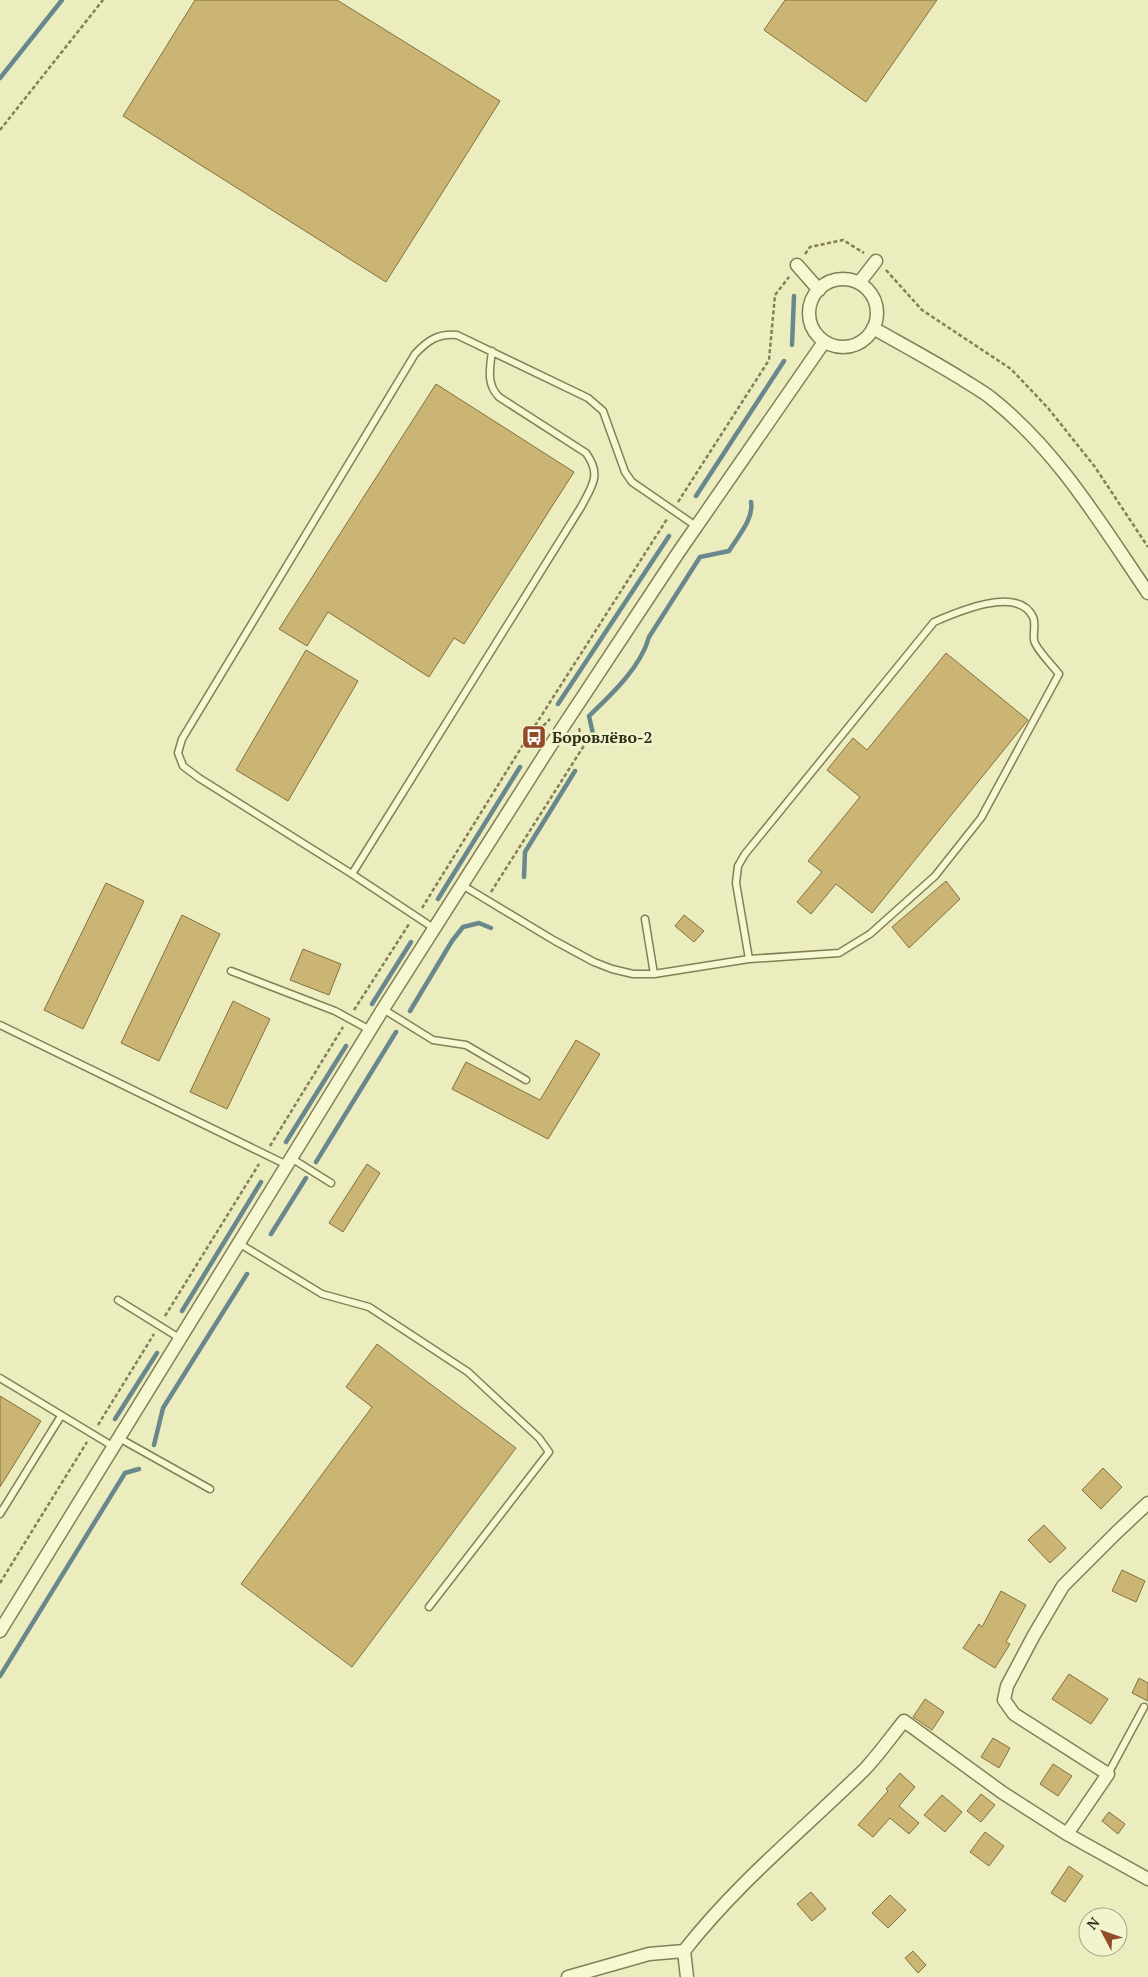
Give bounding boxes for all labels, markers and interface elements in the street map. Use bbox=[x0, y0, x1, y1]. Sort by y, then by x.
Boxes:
bus stop icon: Боровлёво-2 bbox=[521, 724, 547, 750]
place label: Боровлёво-2 bbox=[552, 726, 653, 748]
north arrow bbox=[1078, 1907, 1128, 1957]
text: N bbox=[1082, 1913, 1104, 1933]

